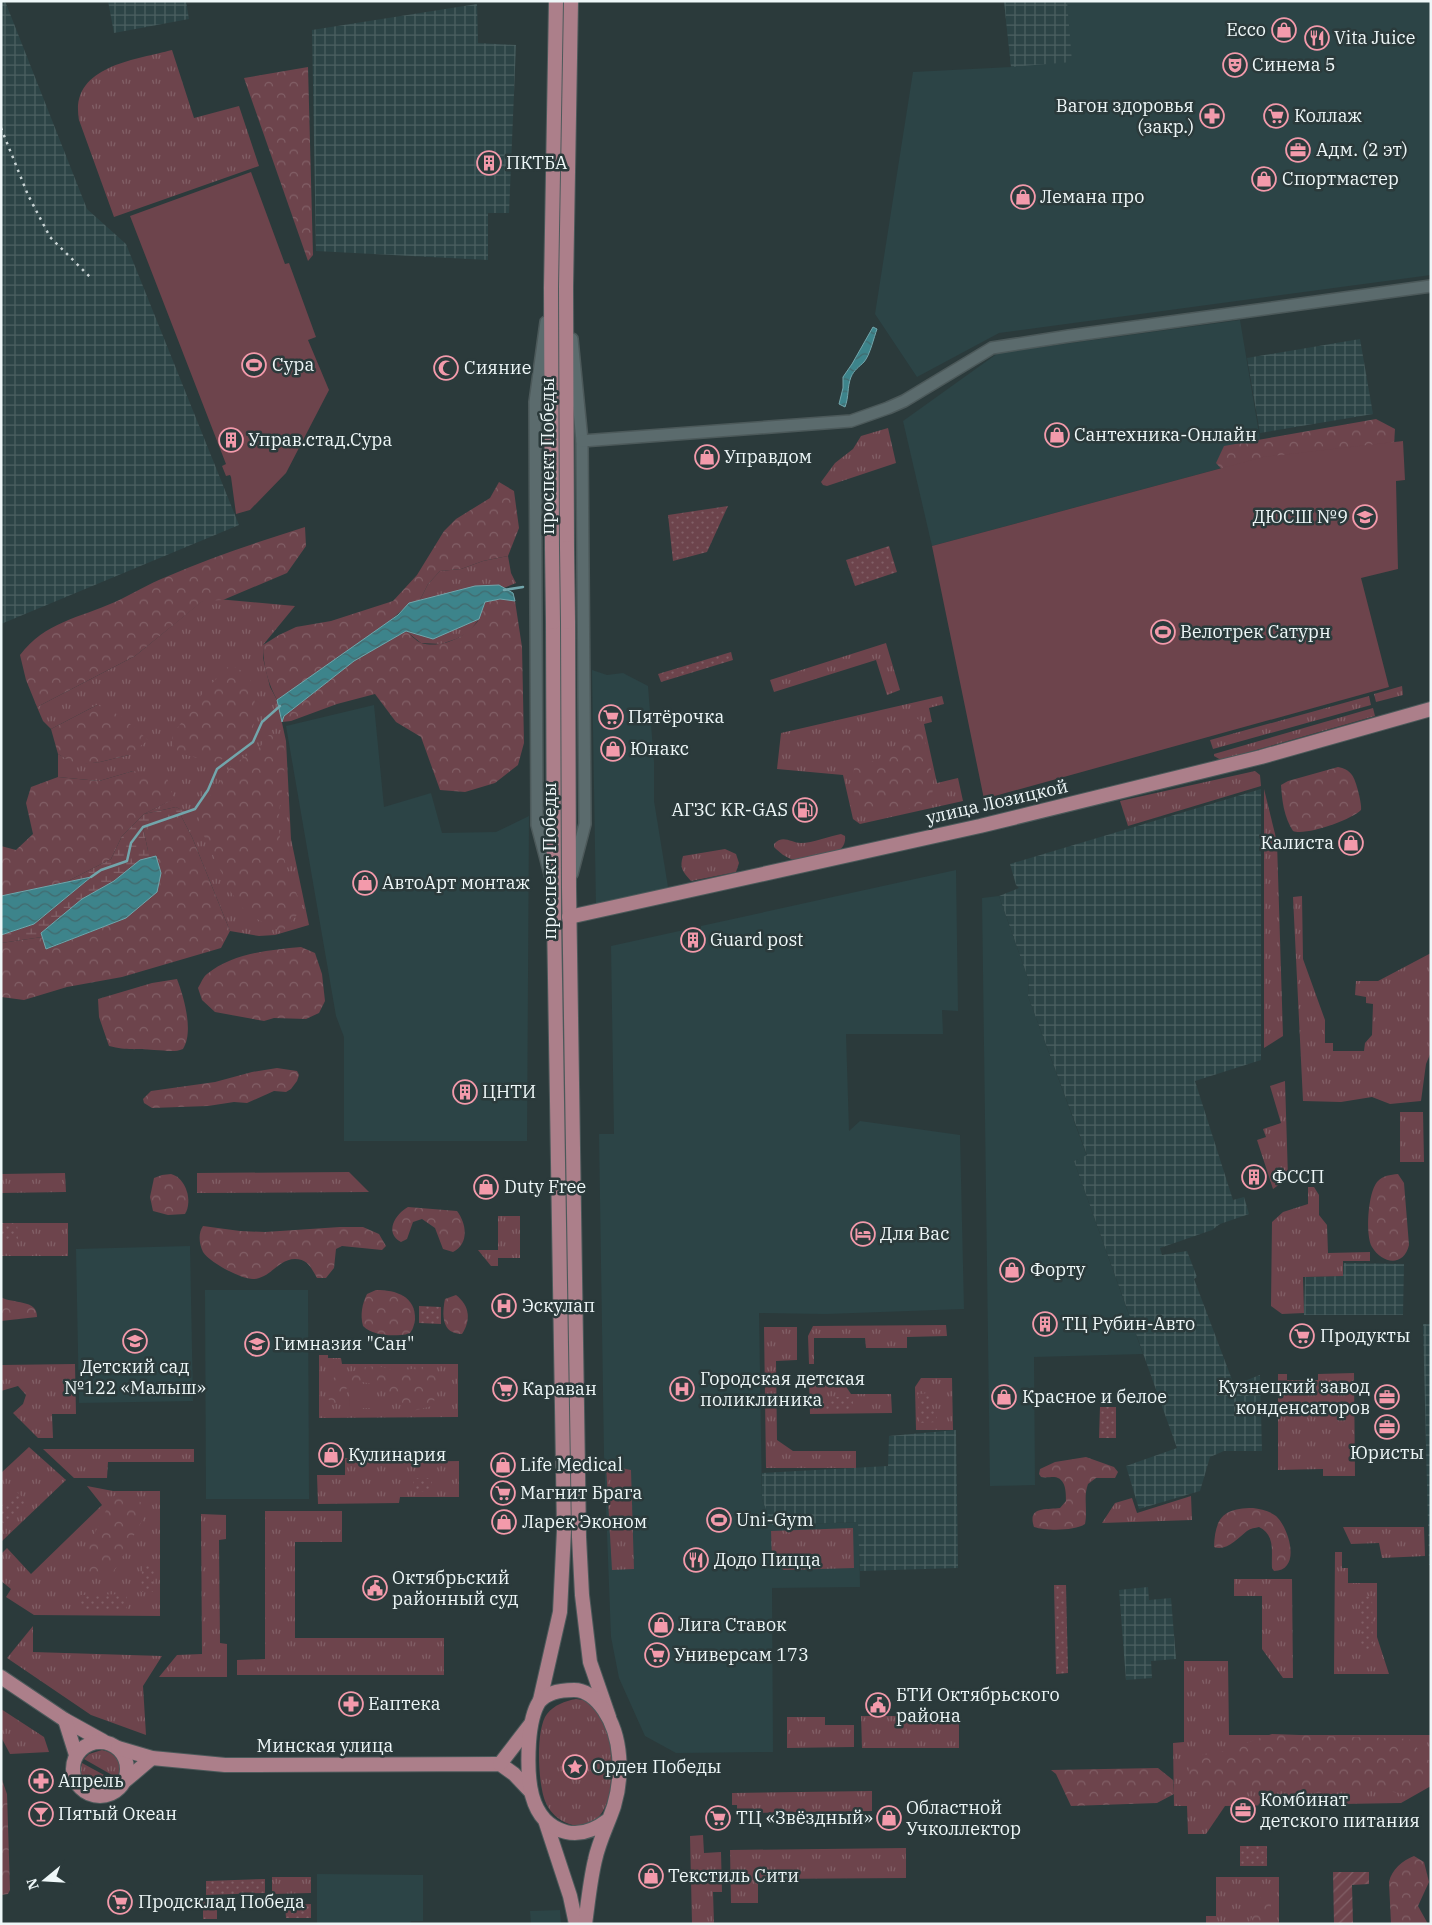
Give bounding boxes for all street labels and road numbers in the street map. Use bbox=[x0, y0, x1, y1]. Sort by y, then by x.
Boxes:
street label: проспект Победы bbox=[536, 377, 559, 535]
street label: улица Лозицкой bbox=[924, 774, 1070, 829]
street label: проспект Победы bbox=[538, 782, 561, 940]
street label: Минская улица bbox=[257, 1734, 394, 1757]

